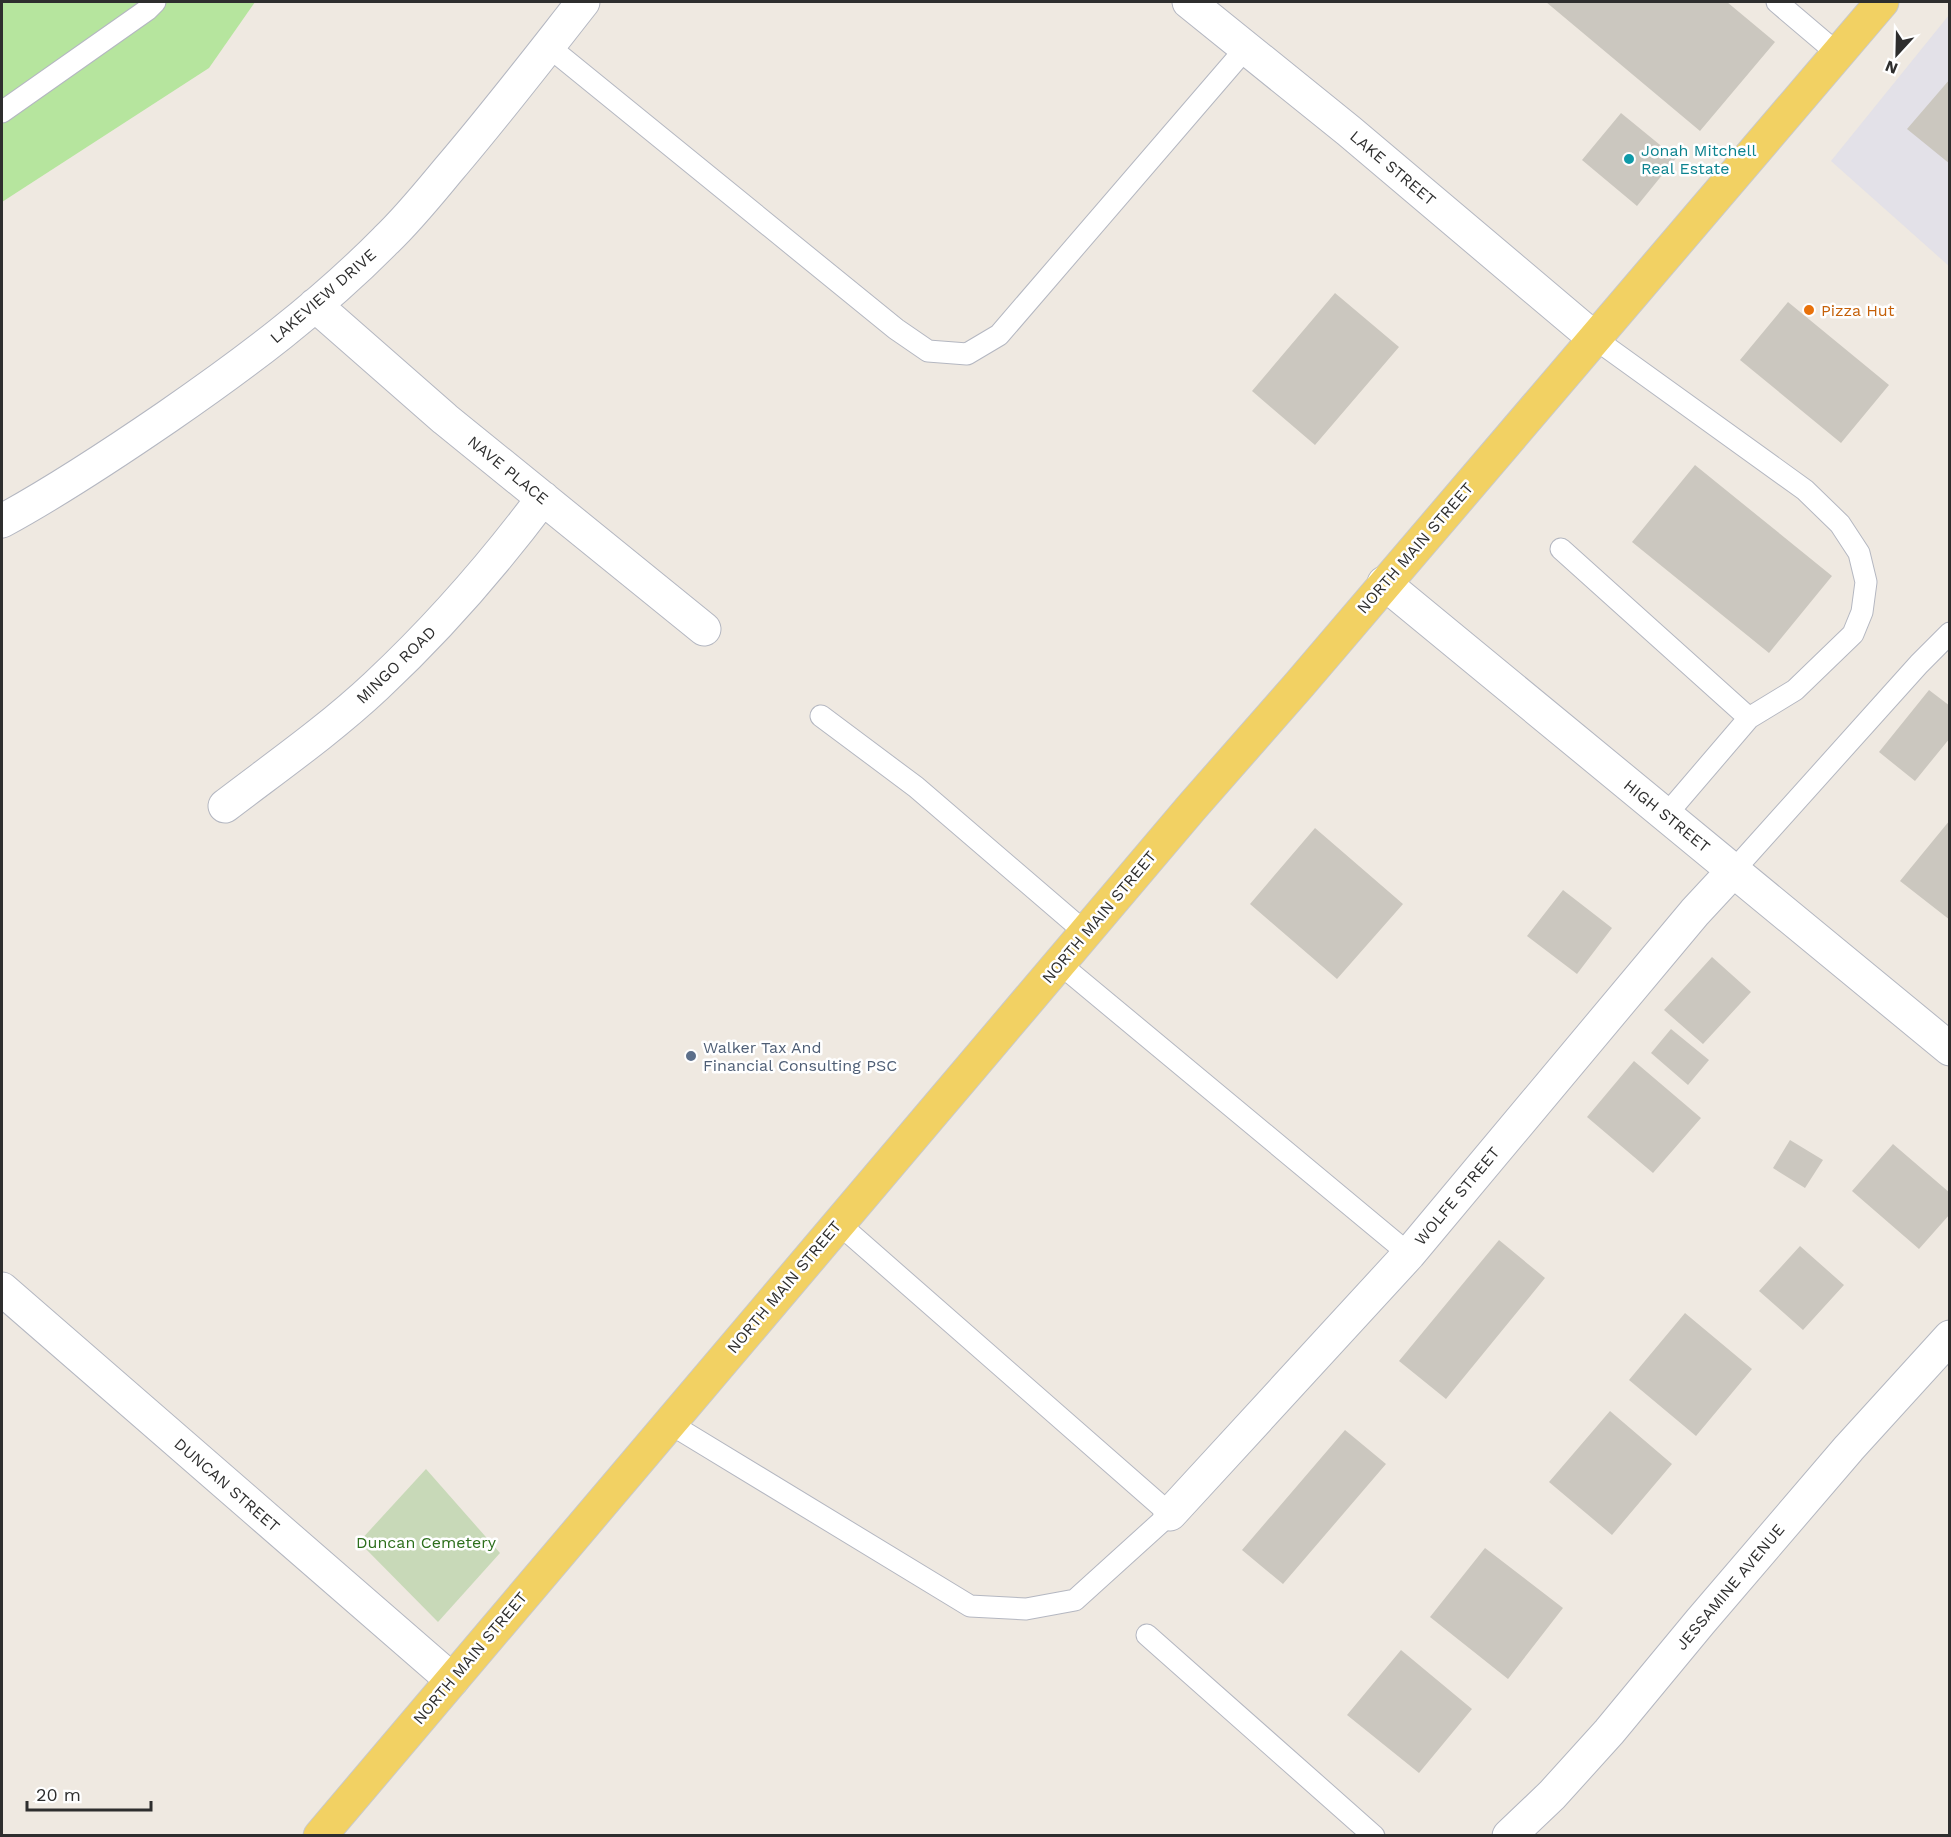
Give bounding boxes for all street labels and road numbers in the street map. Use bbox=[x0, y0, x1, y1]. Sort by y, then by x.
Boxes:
street label: LAKE STREET bbox=[1346, 127, 1440, 210]
street label: LAKEVIEW DRIVE bbox=[266, 245, 380, 347]
street label: NAVE PLACE bbox=[464, 432, 552, 508]
street label: NORTH MAIN STREET bbox=[1353, 478, 1477, 617]
street label: MINGO ROAD bbox=[352, 622, 440, 708]
street label: HIGH STREET bbox=[1620, 775, 1714, 857]
street label: NORTH MAIN STREET bbox=[1038, 847, 1160, 987]
street label: WOLFE STREET bbox=[1410, 1143, 1504, 1249]
street label: NORTH MAIN STREET bbox=[723, 1217, 845, 1357]
street label: DUNCAN STREET bbox=[170, 1434, 284, 1536]
street label: JESSAMINE AVENUE bbox=[1672, 1520, 1788, 1654]
street label: NORTH MAIN STREET bbox=[409, 1588, 531, 1728]

